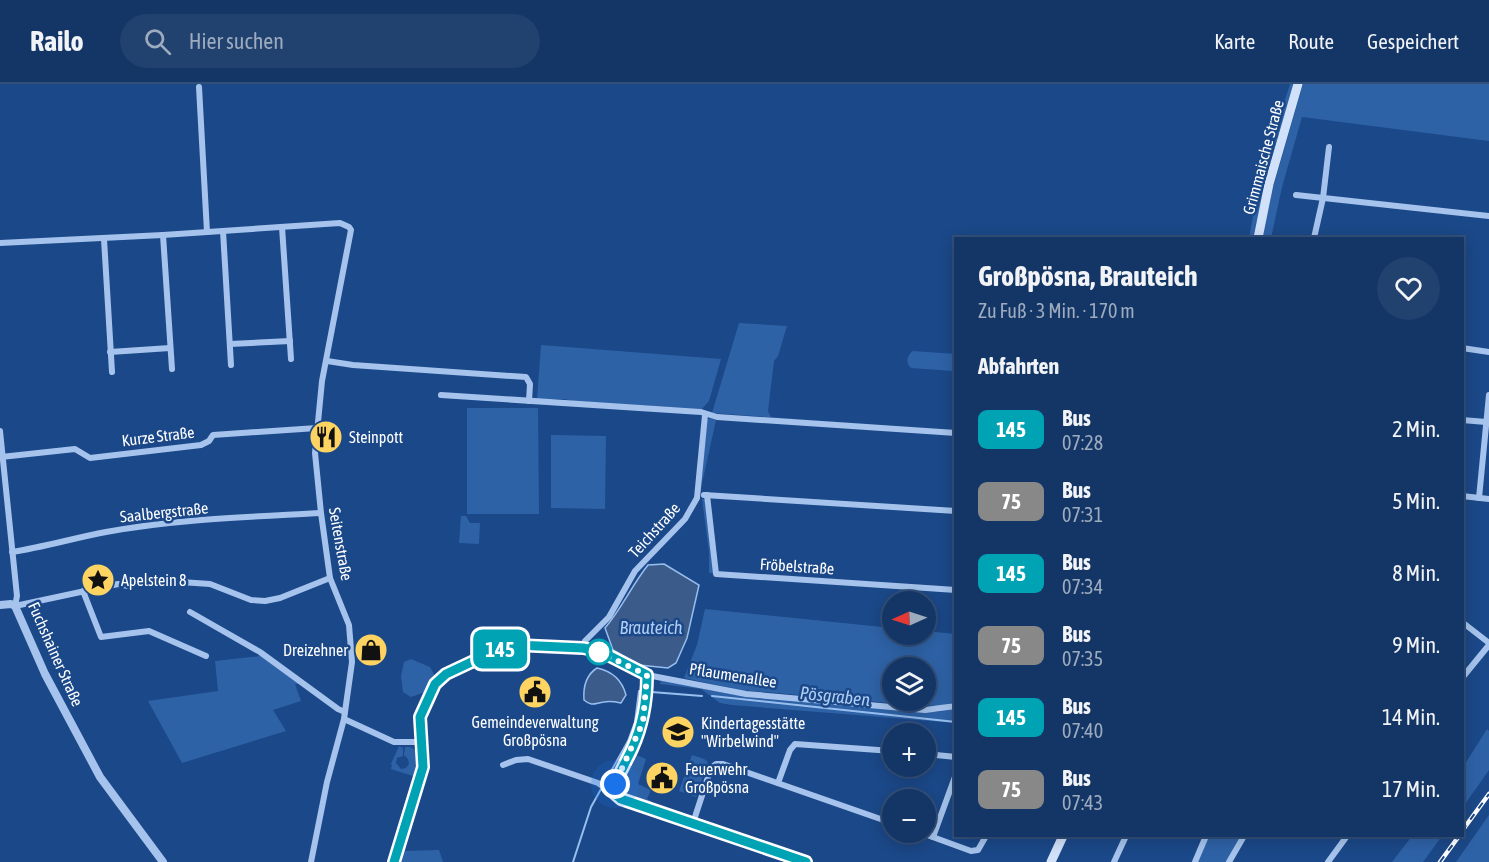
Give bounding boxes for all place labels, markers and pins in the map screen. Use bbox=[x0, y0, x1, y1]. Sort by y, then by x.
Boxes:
restaurant icon: Steinpott bbox=[308, 419, 344, 455]
place label: Steinpott bbox=[349, 428, 404, 447]
place icon: Apelstein 8 bbox=[80, 562, 116, 598]
place label: Apelstein 8 bbox=[121, 571, 186, 590]
shop icon: Dreizehner bbox=[353, 632, 389, 668]
unlabelled marker bbox=[586, 639, 612, 665]
place label: Dreizehner bbox=[283, 641, 348, 659]
public building icon: Gemeindeverwaltung Großpösna bbox=[517, 674, 553, 710]
place label: Gemeindeverwaltung Großpösna bbox=[471, 713, 599, 750]
school or university icon: Kindertagesstätte "Wirbelwind" bbox=[660, 714, 696, 750]
place label: Kindertagesstätte "Wirbelwind" bbox=[701, 714, 805, 750]
public building icon: Feuerwehr Großpösna bbox=[644, 760, 680, 796]
place label: Feuerwehr Großpösna bbox=[685, 760, 749, 797]

